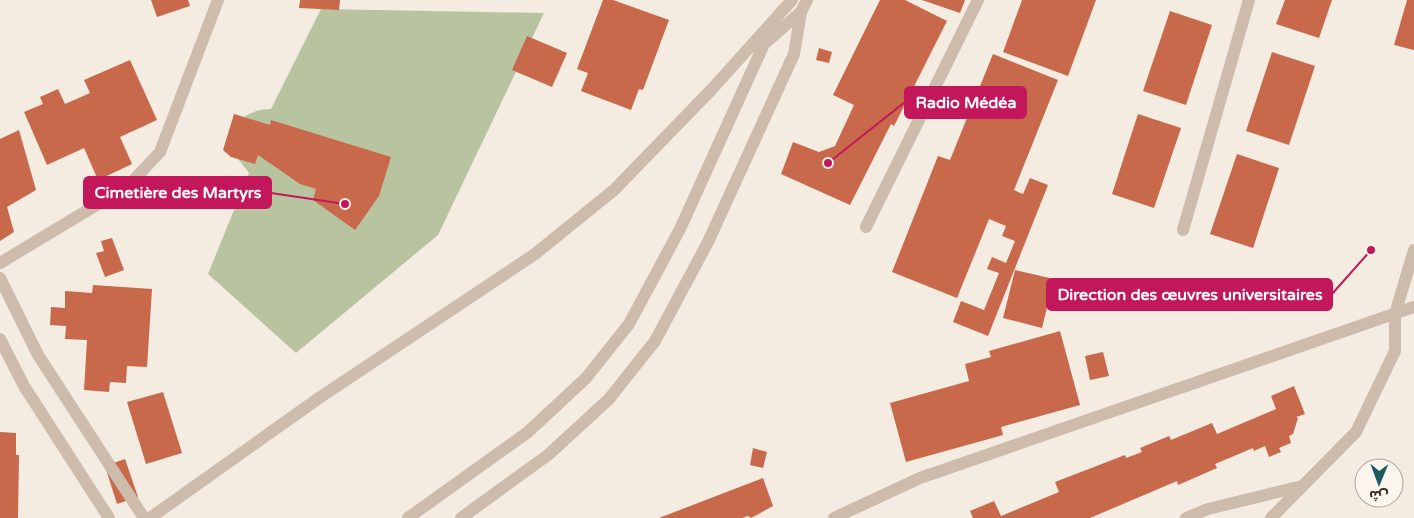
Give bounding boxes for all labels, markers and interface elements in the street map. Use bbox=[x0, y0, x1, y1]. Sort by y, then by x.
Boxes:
callout: Radio Médéa bbox=[905, 87, 1026, 118]
text: Radio Médéa bbox=[916, 93, 1016, 113]
callout: Cimetière des Martyrs bbox=[84, 177, 271, 208]
text: Cimetière des Martyrs bbox=[94, 183, 262, 203]
callout: Direction des œuvres universitaires bbox=[1047, 279, 1332, 310]
text: Direction des œuvres universitaires bbox=[1057, 285, 1323, 305]
north arrow bbox=[1354, 458, 1404, 508]
text: ش bbox=[1369, 487, 1389, 504]

